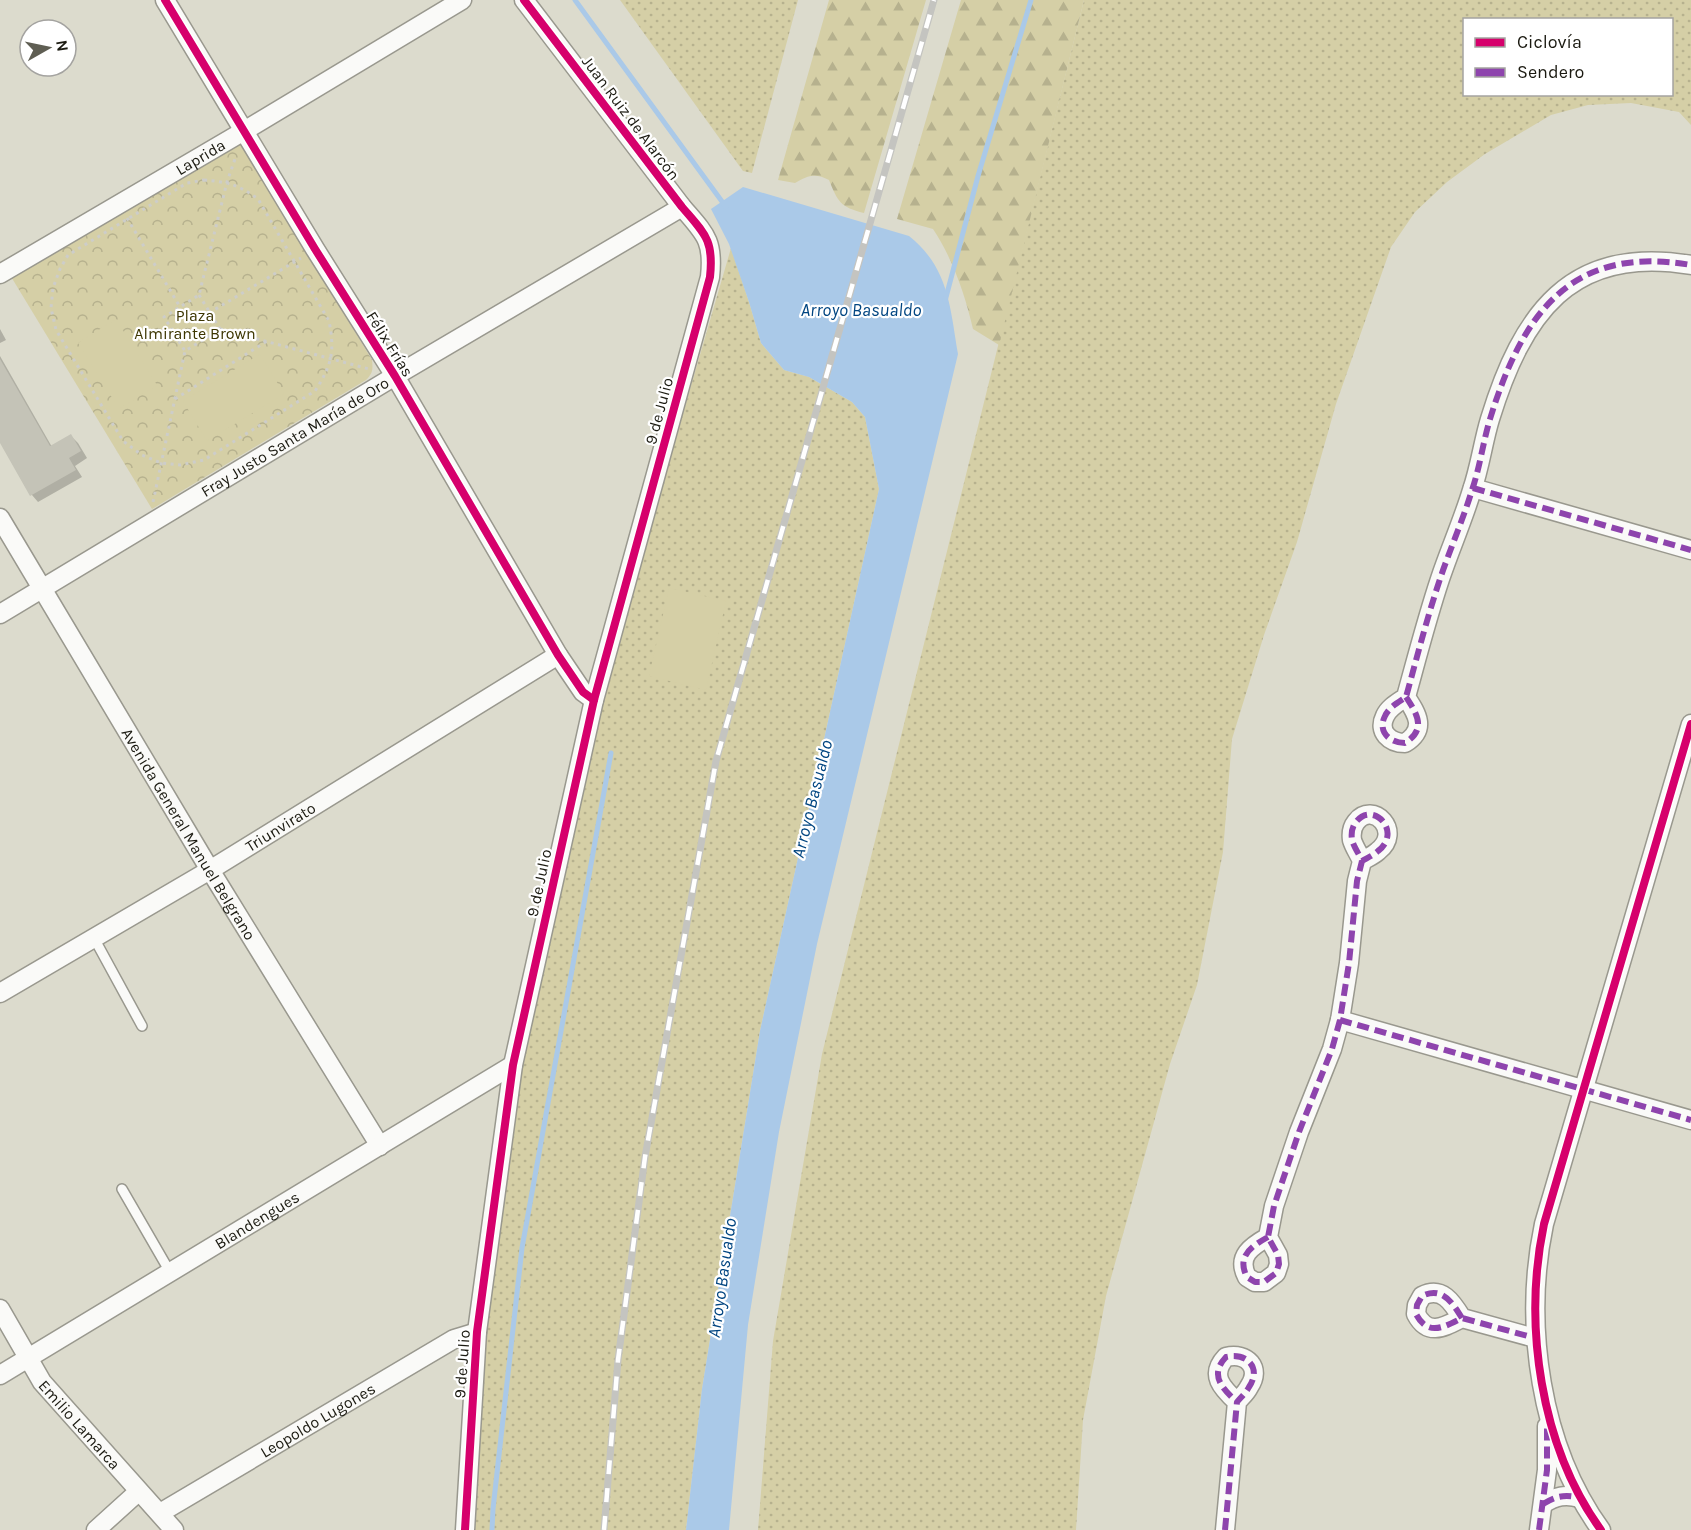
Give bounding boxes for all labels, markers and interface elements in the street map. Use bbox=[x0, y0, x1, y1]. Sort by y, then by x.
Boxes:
north arrow bbox=[18, 18, 78, 78]
legend bbox=[1463, 18, 1673, 96]
text: Ciclovía bbox=[1517, 31, 1582, 53]
text: N bbox=[52, 39, 73, 53]
street label: Juan Ruiz de Alarcón bbox=[578, 52, 684, 184]
text: Sendero bbox=[1517, 61, 1584, 83]
street label: Laprida bbox=[172, 135, 228, 179]
water label: Arroyo Basualdo bbox=[801, 299, 921, 321]
park label: Plaza Almirante Brown bbox=[134, 306, 256, 343]
street label: Félix Frías bbox=[362, 308, 418, 380]
street label: Fray Justo Santa María de Oro bbox=[197, 373, 392, 500]
street label: 9 de Julio bbox=[641, 375, 677, 447]
street label: Avenida General Manuel Belgrano bbox=[118, 724, 260, 943]
water label: Arroyo Basualdo bbox=[787, 738, 837, 860]
street label: Triunvirato bbox=[242, 798, 319, 855]
street label: 9 de Julio bbox=[523, 847, 555, 919]
street label: Blandengues bbox=[211, 1187, 303, 1253]
water label: Arroyo Basualdo bbox=[703, 1217, 741, 1339]
street label: 9 de Julio bbox=[450, 1329, 474, 1399]
street label: Emilio Lamarca bbox=[35, 1376, 125, 1473]
street label: Leopoldo Lugones bbox=[257, 1378, 378, 1461]

